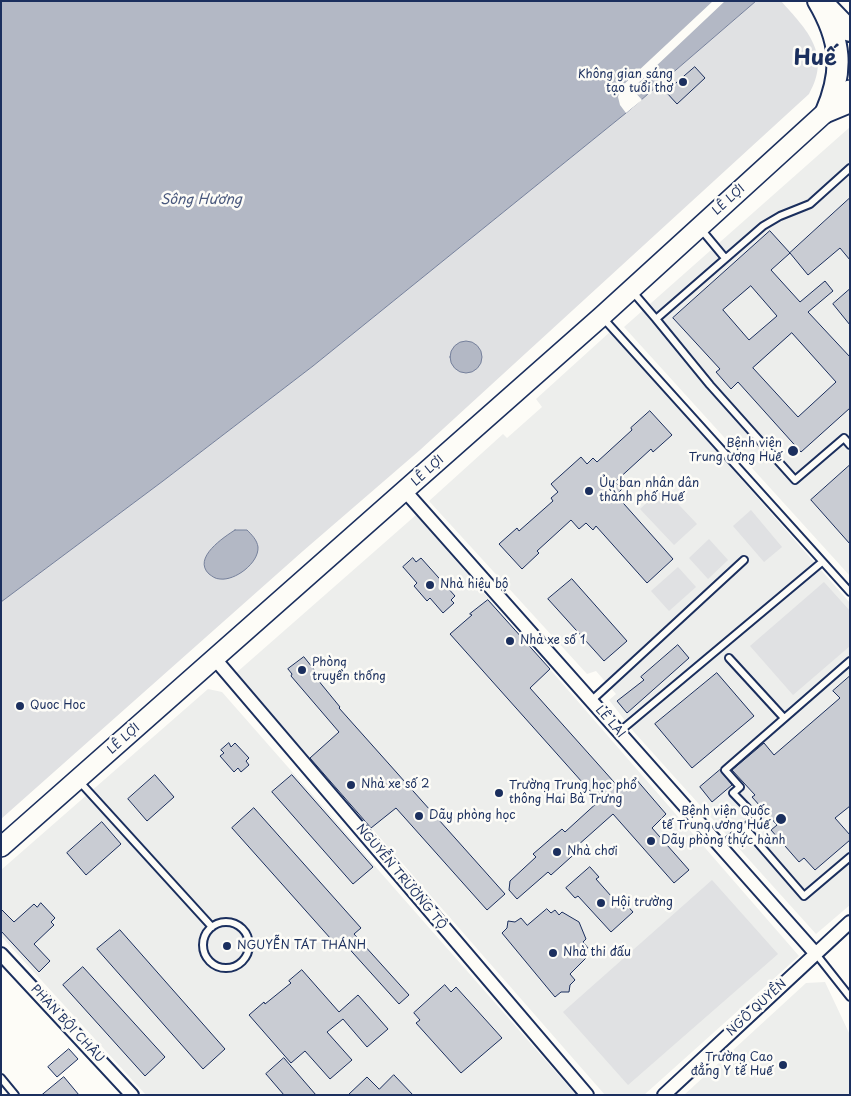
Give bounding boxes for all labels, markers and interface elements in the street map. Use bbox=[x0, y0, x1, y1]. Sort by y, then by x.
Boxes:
district label: Huế bbox=[793, 46, 837, 72]
place label: Không gian sáng tạo tuổi thơ bbox=[578, 68, 673, 96]
marker: Không gian sáng tạo tuổi thơ bbox=[677, 76, 689, 88]
street label: LÊ LỢI bbox=[710, 182, 748, 218]
water label: Sông Hương bbox=[160, 192, 242, 208]
place label: Bệnh viện Trung ương Huế bbox=[689, 437, 782, 465]
marker: Bệnh viện Trung ương Huế bbox=[786, 444, 800, 458]
street label: LÊ LỢI bbox=[409, 453, 447, 489]
place label: Ủy ban nhân dân thành phố Huế bbox=[599, 477, 699, 505]
marker: Ủy ban nhân dân thành phố Huế bbox=[583, 485, 595, 497]
place label: Nhà hiệu bộ bbox=[440, 578, 508, 592]
marker: Nhà hiệu bộ bbox=[424, 579, 436, 591]
place label: Nhà xe số 1 bbox=[520, 634, 585, 648]
marker: Nhà xe số 1 bbox=[504, 635, 516, 647]
place label: Phòng truyền thống bbox=[312, 656, 386, 684]
marker: Phòng truyền thống bbox=[296, 664, 308, 676]
place label: Quoc Hoc bbox=[30, 699, 85, 713]
marker: Quoc Hoc bbox=[14, 700, 26, 712]
street label: LÊ LAI bbox=[592, 703, 628, 741]
street label: LÊ LỢI bbox=[105, 721, 143, 757]
place label: Nhà xe số 2 bbox=[361, 778, 429, 792]
marker: Nhà xe số 2 bbox=[345, 779, 357, 791]
place label: Trường Trung học phổ thông Hai Bà Trưng bbox=[509, 779, 637, 807]
marker: Trường Trung học phổ thông Hai Bà Trưng bbox=[493, 787, 505, 799]
place label: Bệnh viện Quốc tế Trung ương Huế bbox=[662, 805, 770, 833]
place label: Dãy phòng học bbox=[429, 809, 516, 823]
marker: Dãy phòng học bbox=[413, 810, 425, 822]
marker: Bệnh viện Quốc tế Trung ương Huế bbox=[774, 812, 788, 826]
street label: NGUYỄN TRƯỜNG TỘ bbox=[353, 821, 449, 933]
place label: Dãy phòng thực hành bbox=[661, 834, 786, 848]
marker: Dãy phòng thực hành bbox=[645, 835, 657, 847]
place label: Nhà chơi bbox=[567, 845, 618, 859]
marker: Nhà chơi bbox=[551, 846, 563, 858]
place label: Hội trường bbox=[611, 896, 673, 910]
marker: Hội trường bbox=[595, 897, 607, 909]
place label: NGUYỄN TÁT THÁNH bbox=[237, 939, 366, 953]
marker: NGUYỄN TÁT THÁNH bbox=[221, 940, 233, 952]
place label: Nhà thi đấu bbox=[563, 946, 631, 960]
marker: Nhà thi đấu bbox=[547, 947, 559, 959]
street label: NGÔ QUYỀN bbox=[724, 977, 790, 1039]
street label: PHAN BỘI CHÂU bbox=[27, 982, 107, 1066]
place label: Trường Cao đẳng Y tế Huế bbox=[691, 1051, 773, 1079]
marker: Trường Cao đẳng Y tế Huế bbox=[777, 1059, 789, 1071]

